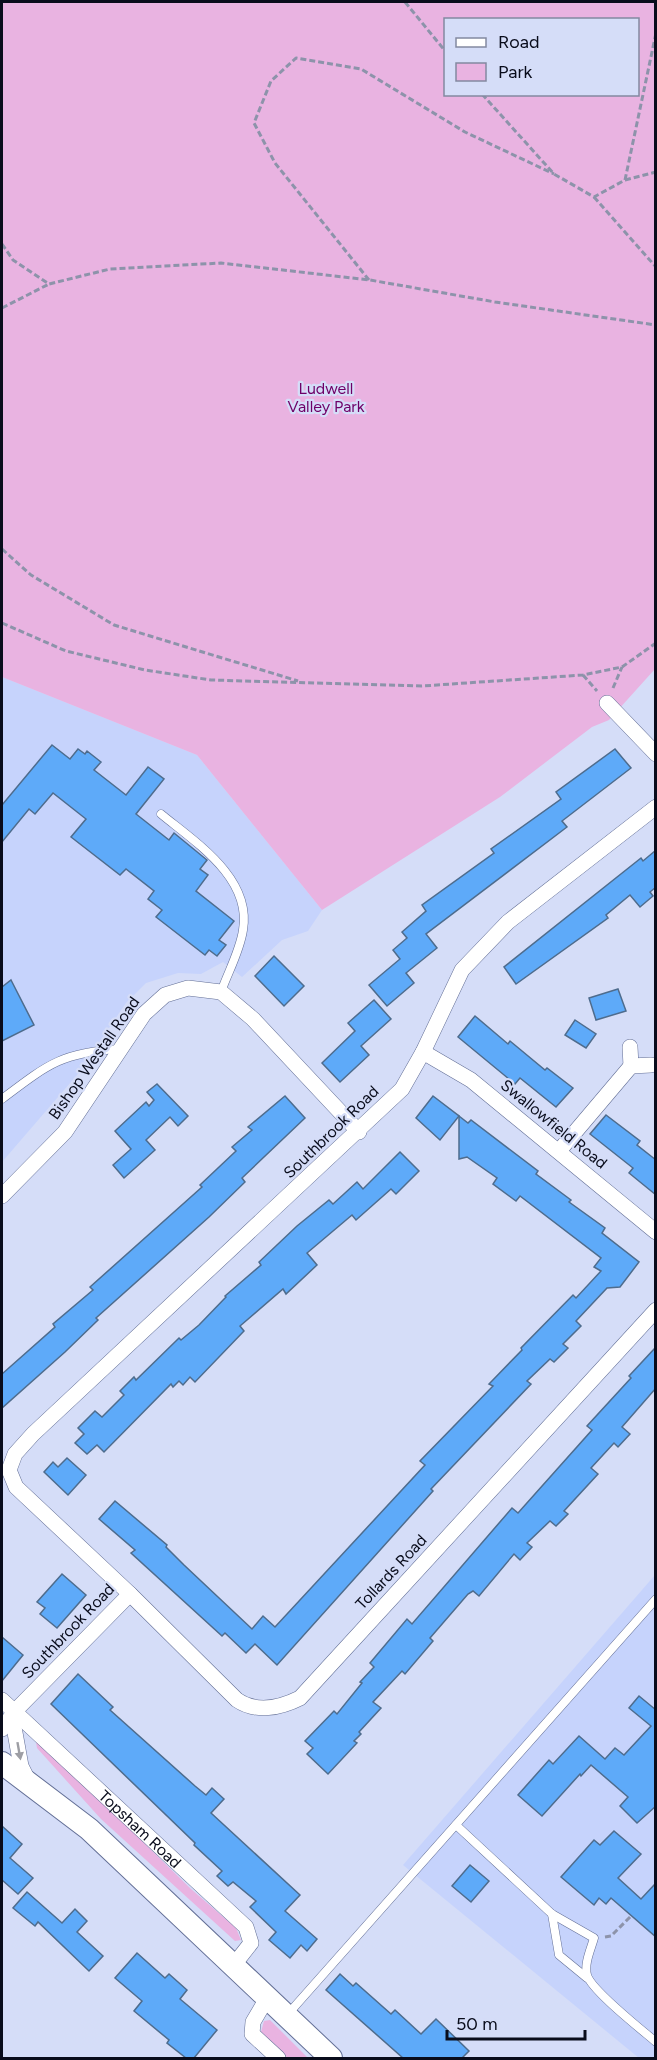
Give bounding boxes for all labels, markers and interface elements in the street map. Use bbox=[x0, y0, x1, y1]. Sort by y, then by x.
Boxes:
legend bbox=[444, 18, 639, 96]
text: Road bbox=[498, 31, 539, 53]
text: Park bbox=[498, 61, 533, 83]
park label: Ludwell Valley Park bbox=[288, 379, 365, 416]
street label: Bishop Westall Road bbox=[44, 993, 144, 1123]
street label: Swallowfield Road bbox=[497, 1075, 611, 1173]
street label: Southbrook Road bbox=[279, 1082, 383, 1182]
street label: Tollards Road bbox=[352, 1531, 430, 1613]
street label: Southbrook Road bbox=[18, 1579, 118, 1683]
one-way arrow bbox=[14, 1741, 23, 1760]
street label: Topsham Road bbox=[95, 1786, 186, 1872]
scale bar bbox=[447, 2003, 585, 2041]
text: 50 m bbox=[456, 2013, 498, 2035]

